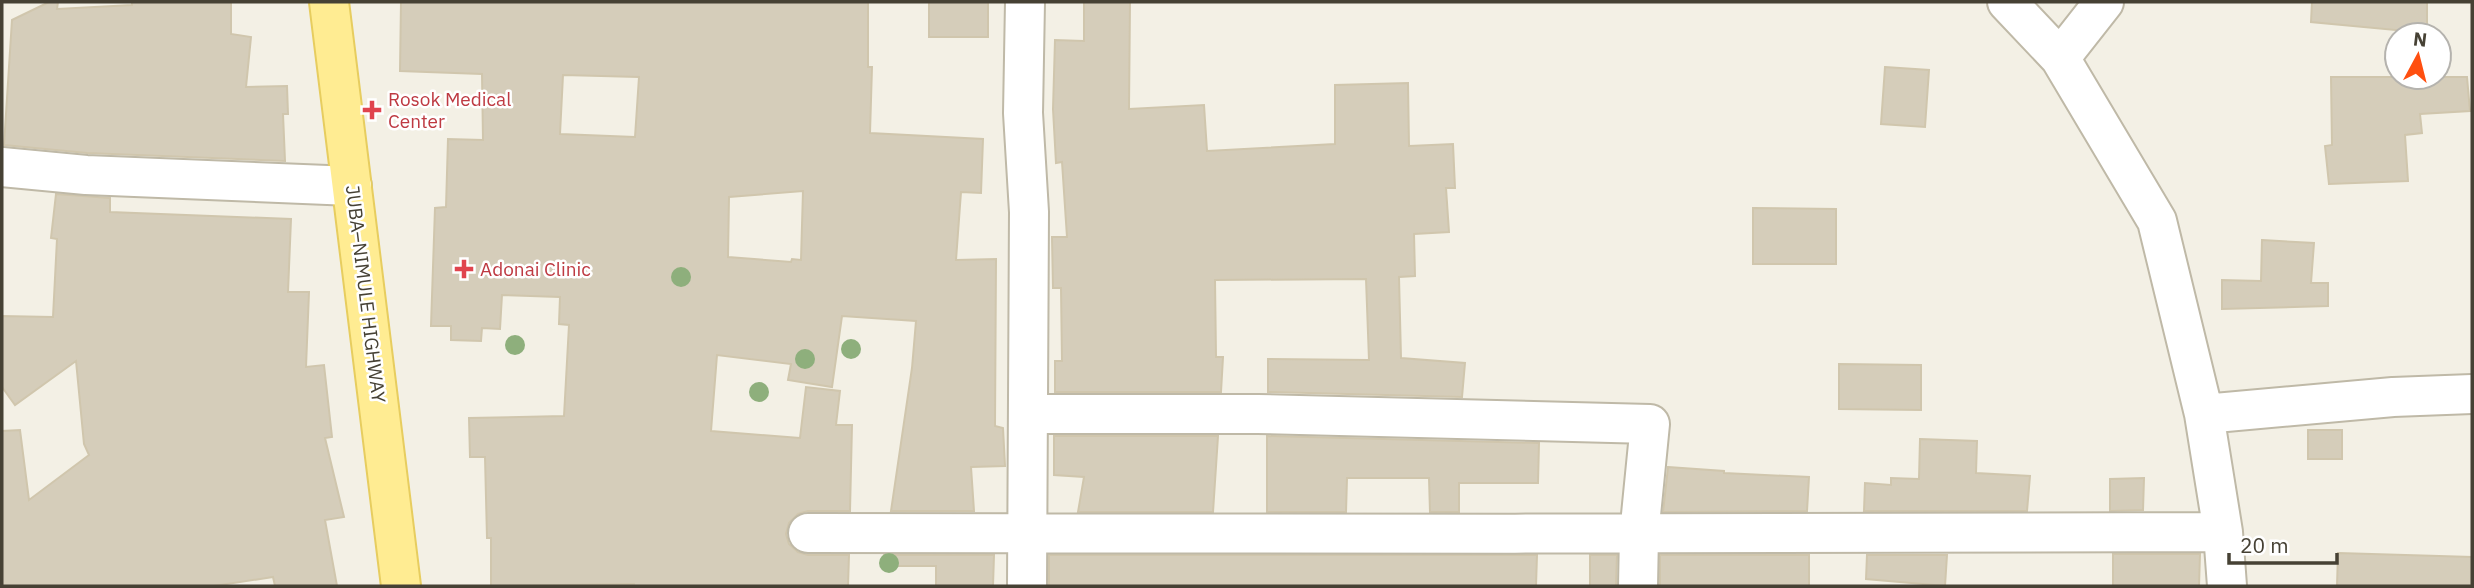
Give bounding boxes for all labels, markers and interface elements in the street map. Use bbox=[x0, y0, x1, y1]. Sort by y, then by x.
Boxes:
north arrow bbox=[2383, 21, 2453, 91]
text: N bbox=[2412, 26, 2428, 52]
place label: Rosok Medical Center bbox=[388, 87, 511, 133]
marker: Rosok Medical Center bbox=[362, 100, 382, 120]
street label: JUBA–NIMULE HIGHWAY bbox=[341, 184, 391, 405]
place label: Adonai Clinic bbox=[480, 257, 591, 281]
marker: Adonai Clinic bbox=[454, 259, 474, 279]
scale bar bbox=[2229, 522, 2338, 566]
text: 20 m bbox=[2240, 531, 2289, 559]

